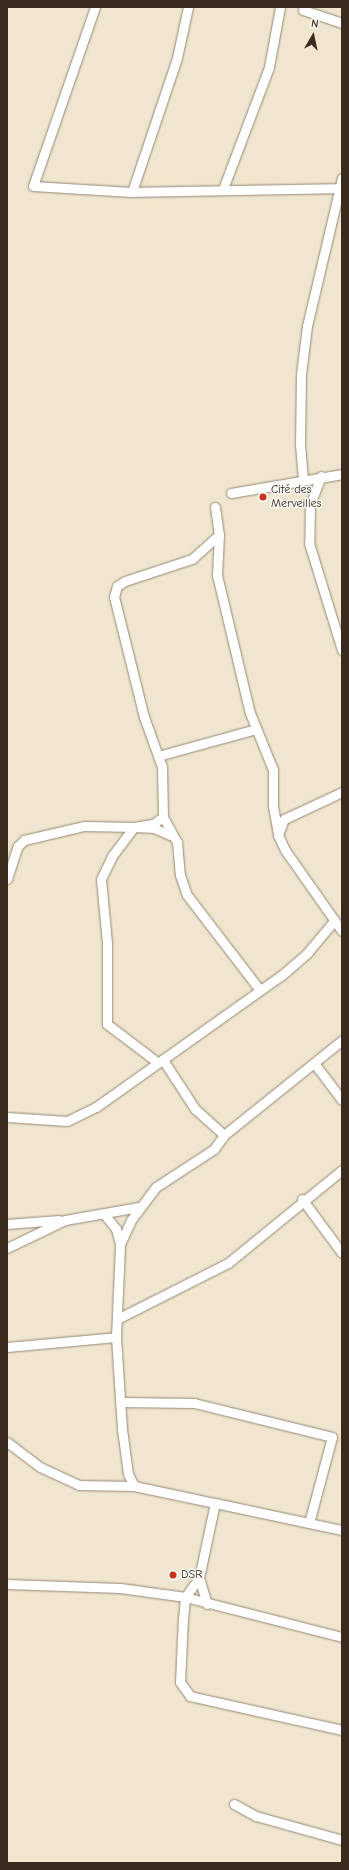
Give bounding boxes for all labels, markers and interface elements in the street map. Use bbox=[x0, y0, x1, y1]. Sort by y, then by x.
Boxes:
north arrow bbox=[293, 16, 333, 56]
text: N bbox=[310, 17, 320, 31]
place label: Cité des Merveilles bbox=[271, 483, 322, 511]
marker: Cité des Merveilles bbox=[258, 492, 268, 502]
place label: DSR bbox=[181, 1568, 202, 1582]
marker: DSR bbox=[168, 1570, 178, 1580]

